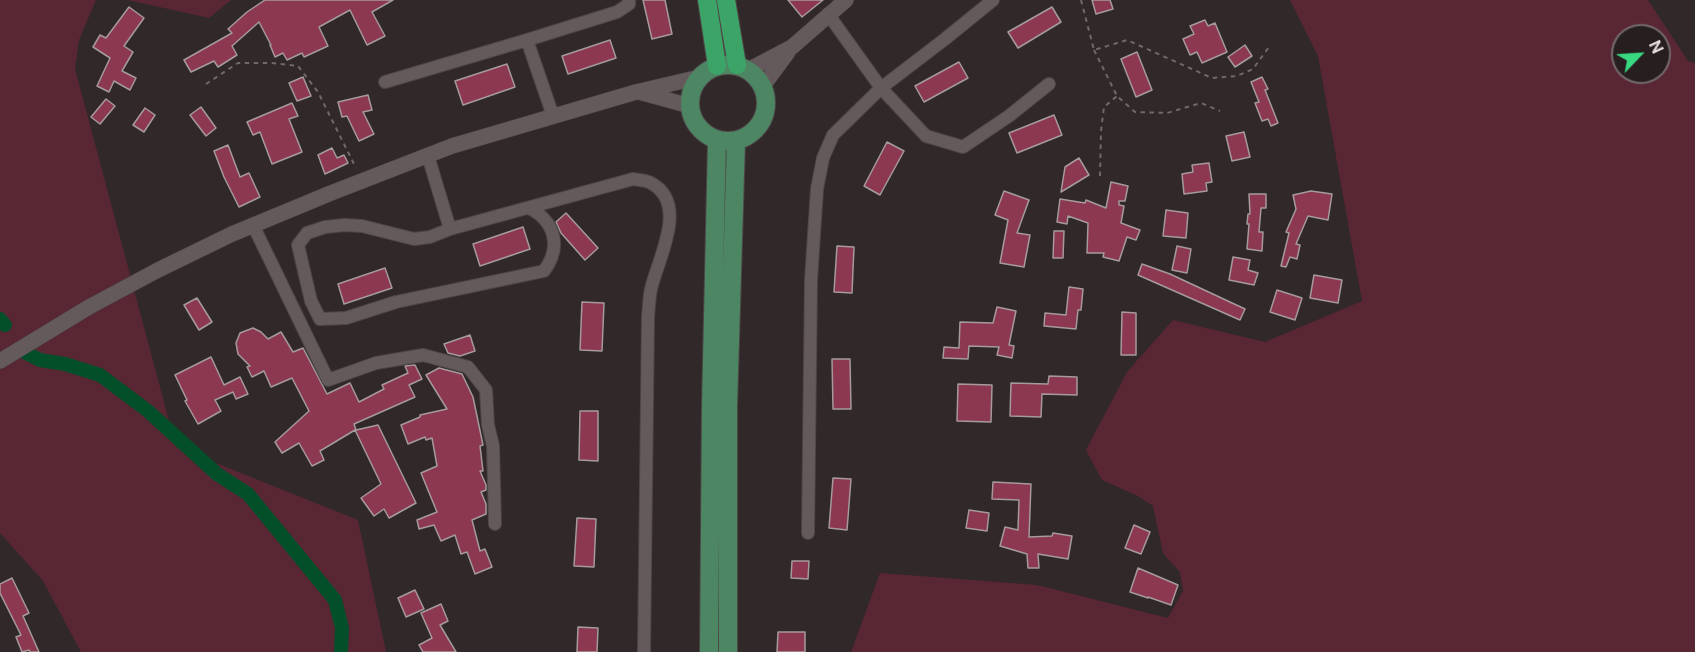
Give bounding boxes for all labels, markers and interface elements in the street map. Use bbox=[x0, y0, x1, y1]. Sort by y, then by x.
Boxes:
north arrow bbox=[1611, 24, 1671, 84]
text: N bbox=[1645, 37, 1667, 57]

